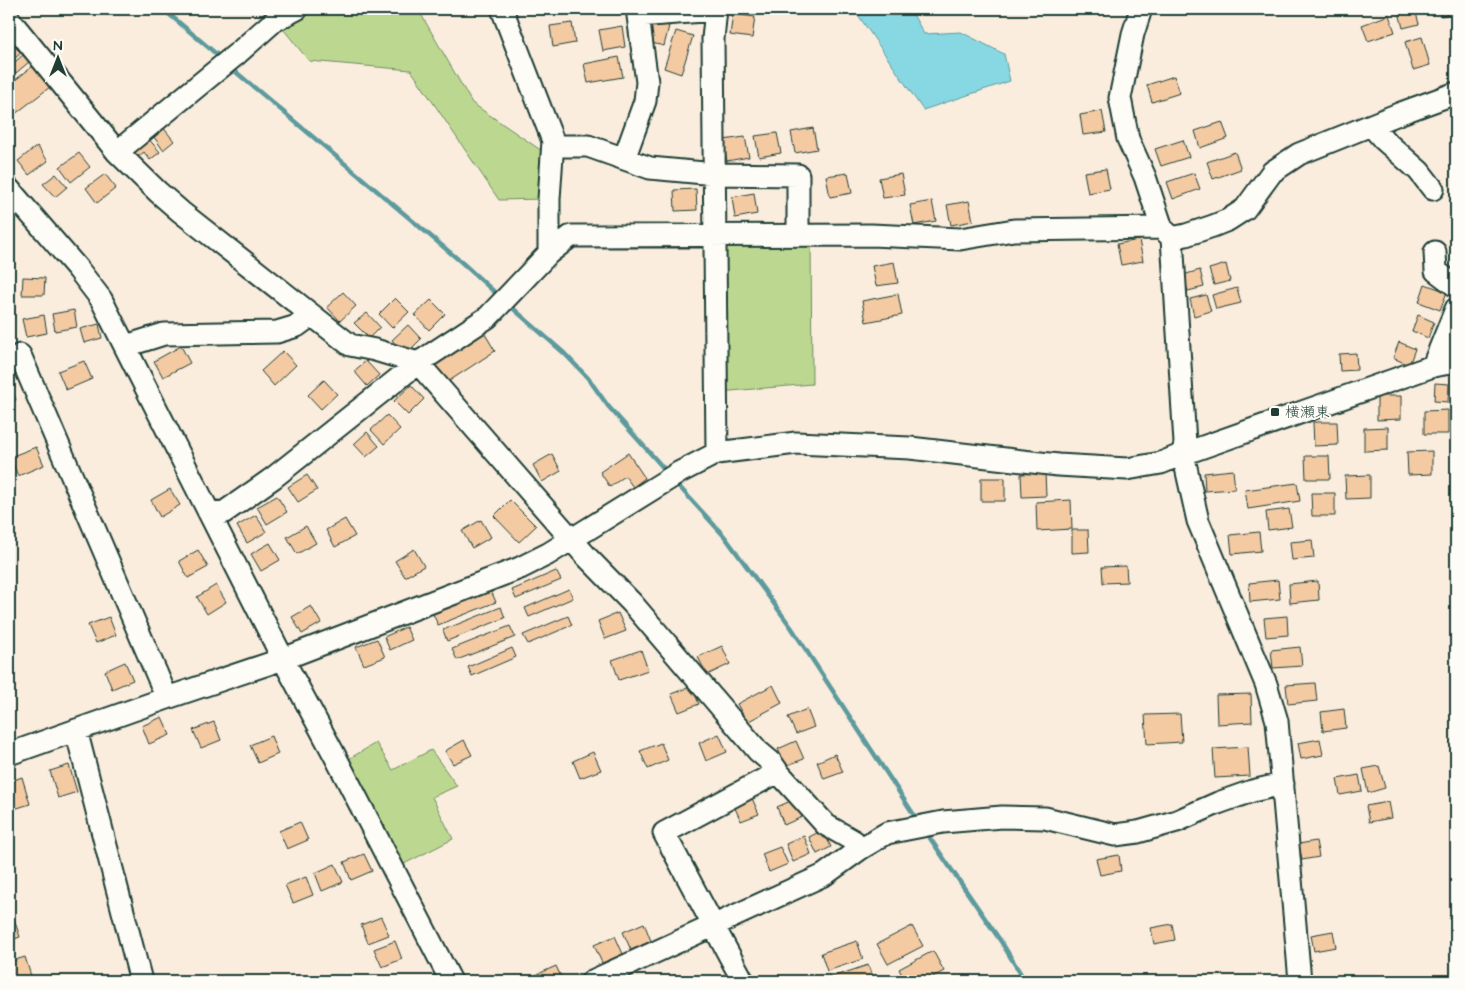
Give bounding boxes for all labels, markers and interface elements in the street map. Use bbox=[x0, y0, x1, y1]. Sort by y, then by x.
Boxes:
north arrow bbox=[32, 32, 82, 82]
text: N bbox=[54, 36, 63, 56]
place label: 横瀬東 bbox=[1285, 402, 1330, 423]
marker: 横瀬東 bbox=[1269, 406, 1281, 418]

